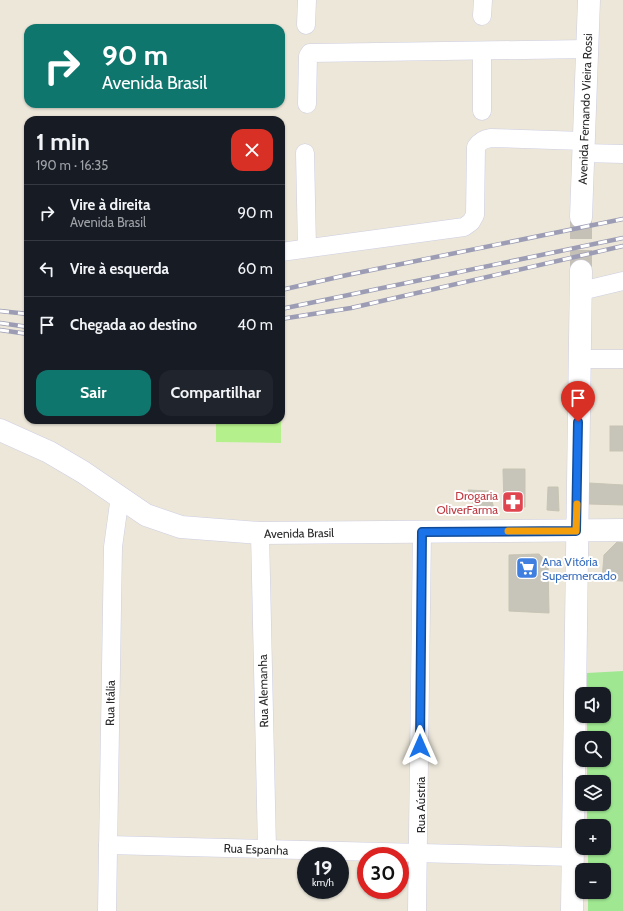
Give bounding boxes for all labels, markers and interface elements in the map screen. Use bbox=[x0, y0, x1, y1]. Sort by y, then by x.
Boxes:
street label: Avenida Fernando Vieira Rossi bbox=[575, 33, 595, 185]
text: 90 m bbox=[102, 38, 168, 72]
icon: right bbox=[36, 40, 88, 92]
text: Avenida Brasil bbox=[102, 72, 207, 94]
text: 1 min bbox=[36, 127, 90, 156]
button: close bbox=[231, 129, 273, 171]
text: 190 m · 16:35 bbox=[36, 157, 108, 173]
text: Vire à direita bbox=[70, 196, 151, 214]
icon: right bbox=[36, 202, 58, 224]
text: 90 m bbox=[237, 204, 273, 222]
text: Avenida Brasil bbox=[70, 214, 146, 230]
icon: left bbox=[36, 258, 58, 280]
text: Vire à esquerda bbox=[70, 260, 169, 278]
text: 60 m bbox=[237, 260, 273, 278]
icon: arrive bbox=[36, 314, 58, 336]
text: Chegada ao destino bbox=[70, 316, 197, 334]
text: 40 m bbox=[237, 316, 273, 334]
button: Sair bbox=[36, 370, 151, 416]
button: Compartilhar bbox=[159, 370, 273, 416]
pin bbox=[561, 381, 595, 422]
icon: arrive bbox=[567, 387, 589, 409]
place label: Drogaria OliverFarma bbox=[436, 488, 498, 517]
pharmacy icon: Drogaria OliverFarma bbox=[500, 489, 526, 515]
street label: Avenida Brasil bbox=[264, 525, 334, 541]
place label: Ana Vitória Supermercado bbox=[542, 554, 617, 583]
supermarket icon: Ana Vitória Supermercado bbox=[514, 555, 540, 581]
street label: Rua Alemanha bbox=[255, 654, 271, 728]
street label: Rua Itália bbox=[102, 680, 118, 726]
map controls bbox=[575, 687, 611, 899]
button: sound bbox=[575, 687, 611, 723]
position arrow bbox=[399, 725, 441, 767]
button: search bbox=[575, 731, 611, 767]
button: layers bbox=[575, 775, 611, 811]
street label: Rua Aústria bbox=[413, 777, 428, 833]
button: + bbox=[575, 819, 611, 855]
street label: Rua Espanha bbox=[223, 840, 289, 858]
speed limit sign: 30 bbox=[357, 847, 409, 899]
text: 19 bbox=[314, 856, 332, 880]
button: − bbox=[575, 863, 611, 899]
text: km/h bbox=[312, 876, 334, 889]

